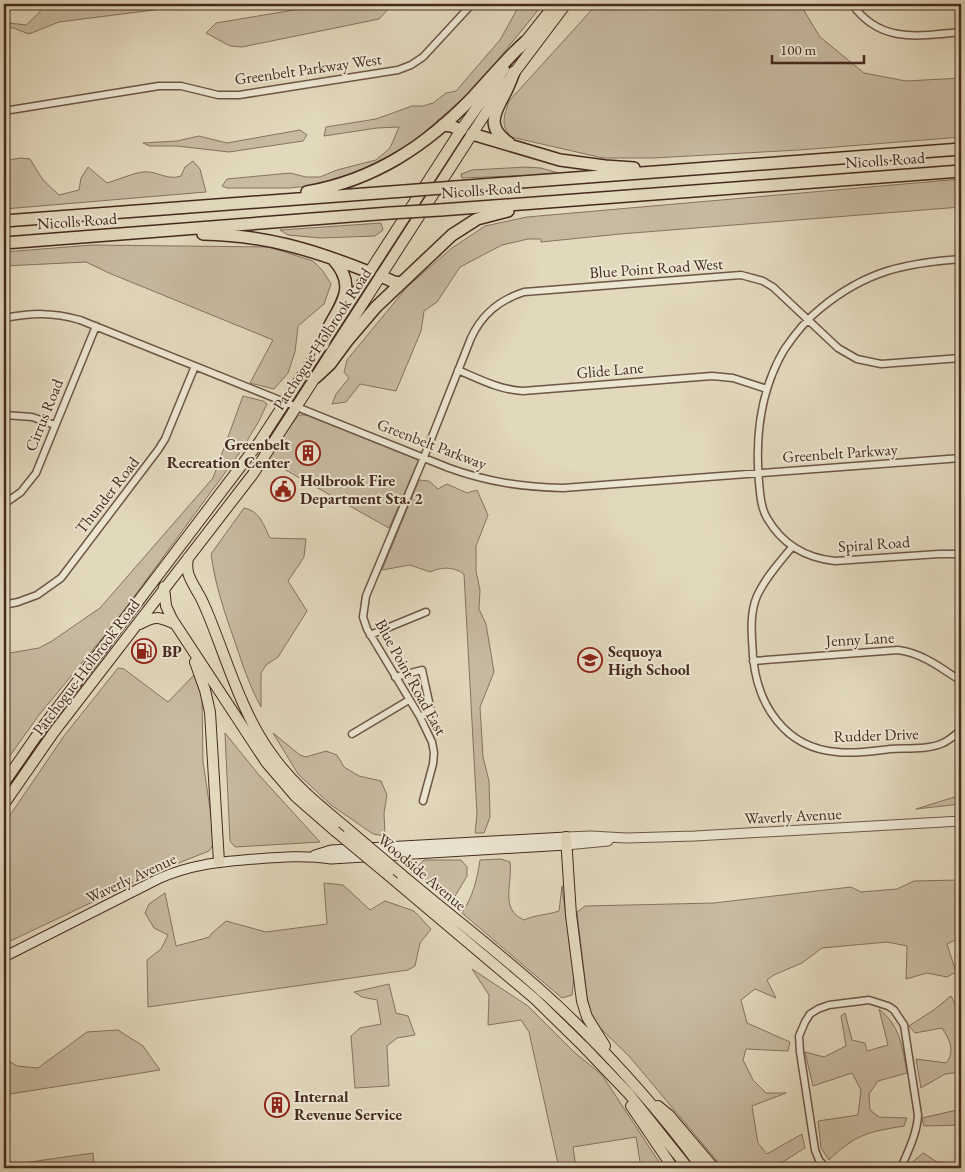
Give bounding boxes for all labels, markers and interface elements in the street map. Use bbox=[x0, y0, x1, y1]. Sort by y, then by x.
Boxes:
scale bar bbox=[772, 32, 865, 64]
text: 100 m bbox=[780, 40, 817, 59]
street label: Greenbelt Parkway West bbox=[233, 48, 383, 90]
street label: Nicolls Road bbox=[844, 147, 927, 173]
street label: Nicolls Road bbox=[440, 177, 523, 203]
street label: Nicolls Road bbox=[36, 208, 119, 234]
street label: Blue Point Road West bbox=[589, 253, 723, 283]
street label: Patchogue-Holbrook Road bbox=[268, 263, 376, 414]
street label: Glide Lane bbox=[576, 357, 644, 383]
street label: Cirrus Road bbox=[20, 375, 68, 454]
street label: Greenbelt Parkway bbox=[374, 413, 491, 475]
place label: Greenbelt Recreation Center bbox=[167, 434, 290, 473]
street label: Greenbelt Parkway bbox=[782, 438, 899, 468]
building icon: Greenbelt Recreation Center bbox=[295, 440, 321, 466]
street label: Thunder Road bbox=[70, 451, 144, 538]
place label: Holbrook Fire Department Sta. 2 bbox=[300, 470, 423, 509]
public building icon: Holbrook Fire Department Sta. 2 bbox=[270, 476, 296, 502]
street label: Spiral Road bbox=[837, 531, 912, 557]
street label: Patchogue-Holbrook Road bbox=[28, 594, 145, 740]
street label: Blue Point Road East bbox=[370, 615, 452, 739]
street label: Jenny Lane bbox=[823, 627, 895, 651]
fuel station icon: BP bbox=[131, 638, 157, 664]
place label: BP bbox=[162, 641, 182, 662]
place label: Sequoya High School bbox=[608, 641, 691, 680]
school or university icon: Sequoya High School bbox=[577, 647, 603, 673]
street label: Rudder Drive bbox=[833, 723, 919, 747]
street label: Waverly Avenue bbox=[744, 803, 842, 829]
street label: Woodside Avenue bbox=[373, 829, 471, 915]
street label: Waverly Avenue bbox=[82, 848, 180, 908]
place label: Internal Revenue Service bbox=[294, 1086, 402, 1125]
building icon: Internal Revenue Service bbox=[264, 1092, 290, 1118]

